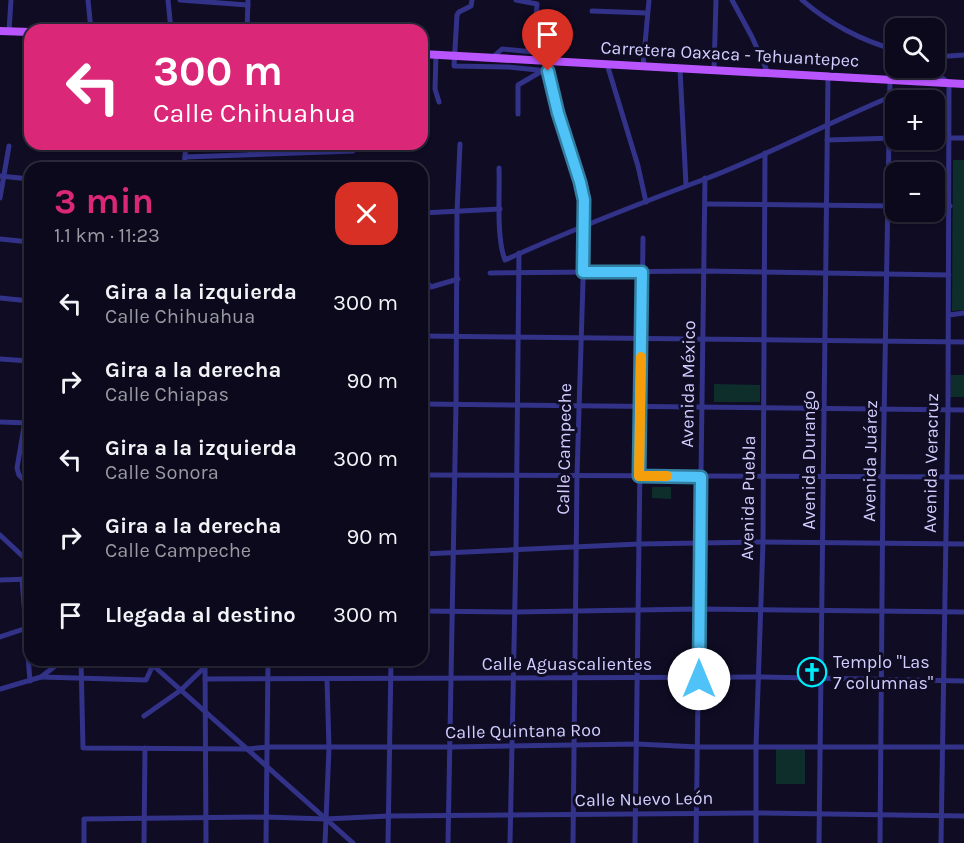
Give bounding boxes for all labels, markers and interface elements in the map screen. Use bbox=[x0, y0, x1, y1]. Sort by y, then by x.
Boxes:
pin bbox=[522, 9, 573, 71]
icon: arrive bbox=[531, 18, 564, 51]
map controls bbox=[885, 18, 945, 222]
button: search bbox=[885, 18, 945, 78]
street label: Carretera Oaxaca - Tehuantepec bbox=[600, 36, 860, 72]
text: 300 m bbox=[153, 46, 283, 96]
icon: left bbox=[54, 48, 132, 126]
button: + bbox=[885, 90, 945, 150]
text: Calle Chihuahua bbox=[153, 97, 356, 129]
button: − bbox=[885, 162, 945, 222]
text: 3 min bbox=[54, 180, 154, 222]
button: close bbox=[335, 182, 398, 245]
text: 1.1 km · 11:23 bbox=[54, 224, 160, 247]
text: Gira a la izquierda bbox=[105, 279, 297, 305]
icon: left bbox=[54, 287, 87, 320]
text: 300 m bbox=[333, 290, 398, 316]
text: Calle Chihuahua bbox=[105, 305, 255, 328]
street label: Avenida México bbox=[676, 320, 700, 448]
text: Gira a la derecha bbox=[105, 357, 281, 383]
icon: right bbox=[54, 365, 87, 398]
text: 90 m bbox=[346, 368, 398, 394]
text: Calle Chiapas bbox=[105, 383, 229, 406]
street label: Calle Campeche bbox=[552, 383, 576, 515]
street label: Avenida Durango bbox=[798, 390, 820, 530]
street label: Avenida Veracruz bbox=[919, 393, 943, 533]
street label: Avenida Juárez bbox=[858, 400, 882, 522]
text: Gira a la izquierda bbox=[105, 435, 297, 461]
street label: Avenida Puebla bbox=[736, 435, 760, 561]
icon: left bbox=[54, 443, 87, 476]
text: 300 m bbox=[333, 446, 398, 472]
text: Calle Sonora bbox=[105, 461, 219, 484]
text: Gira a la derecha bbox=[105, 513, 281, 539]
icon: right bbox=[54, 521, 87, 554]
text: 90 m bbox=[346, 524, 398, 550]
text: Calle Campeche bbox=[105, 539, 251, 562]
icon: arrive bbox=[54, 599, 87, 632]
text: Llegada al destino bbox=[105, 602, 296, 628]
text: 300 m bbox=[333, 602, 398, 628]
position arrow bbox=[667, 647, 731, 711]
place label: Templo "Las 7 columnas" bbox=[833, 651, 933, 694]
street label: Calle Aguascalientes bbox=[482, 653, 652, 675]
church icon: Templo "Las 7 columnas" bbox=[796, 656, 828, 688]
street label: Calle Quintana Roo bbox=[445, 719, 601, 743]
street label: Calle Nuevo León bbox=[575, 787, 713, 811]

